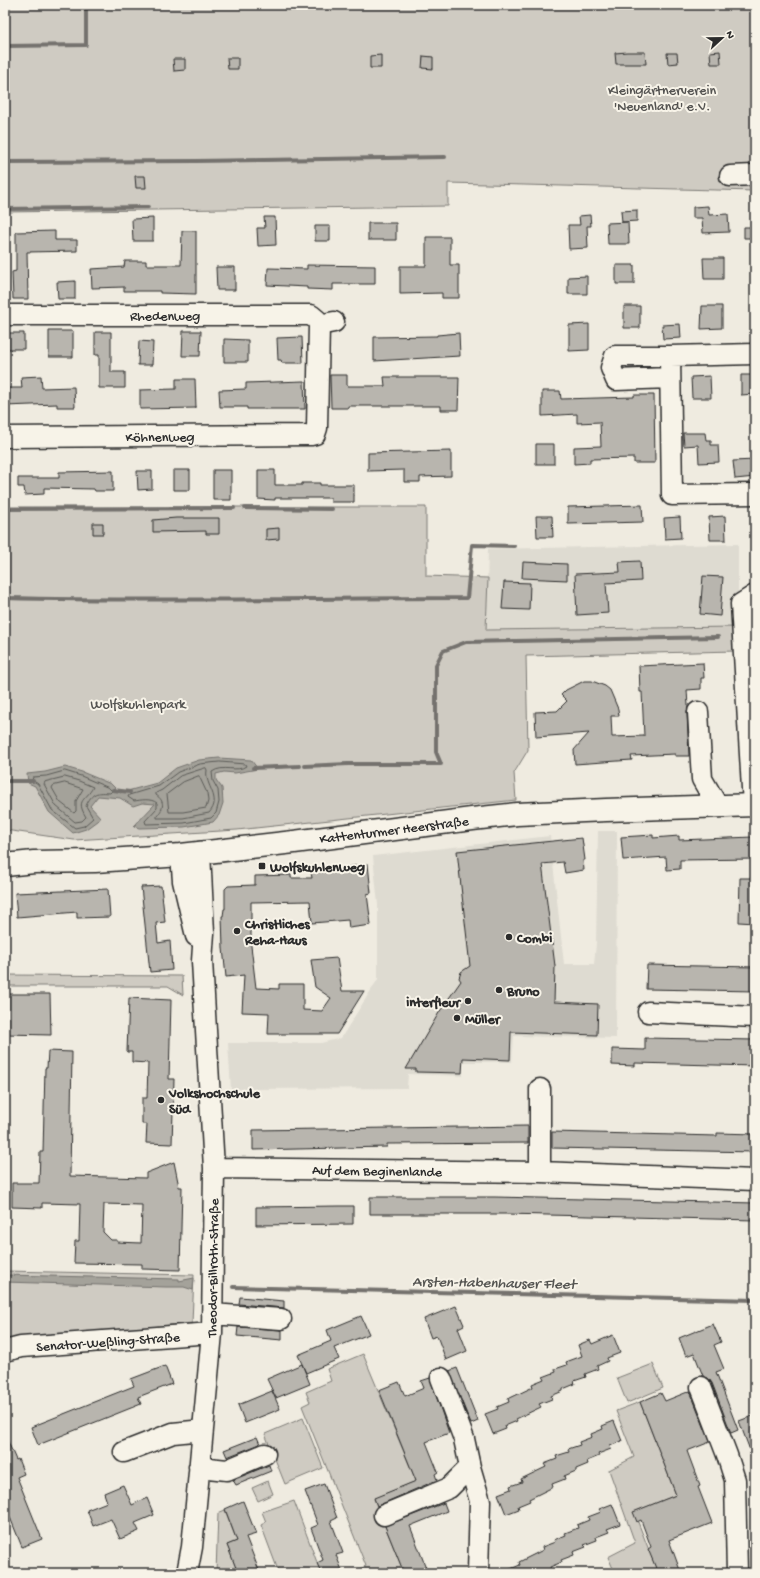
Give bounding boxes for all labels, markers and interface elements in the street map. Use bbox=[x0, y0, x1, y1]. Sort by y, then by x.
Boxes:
north arrow bbox=[702, 18, 742, 58]
text: N bbox=[723, 29, 736, 41]
park label: Kleingärtnerverein 'Neuenland' e.V. bbox=[608, 83, 716, 116]
street label: Rhedenweg bbox=[130, 309, 200, 326]
street label: Köhnenweg bbox=[125, 430, 195, 447]
park label: Wolfskuhlenpark bbox=[91, 697, 187, 714]
street label: Kattenturmer Heerstraße bbox=[319, 814, 471, 849]
place label: Wolfskuhlenweg bbox=[269, 860, 365, 877]
marker: Wolfskuhlenweg bbox=[257, 861, 267, 871]
place label: Christliches Reha-Haus bbox=[244, 917, 311, 950]
marker: Christliches Reha-Haus bbox=[232, 926, 242, 936]
place label: Combi bbox=[516, 931, 552, 948]
marker: Combi bbox=[504, 932, 514, 942]
place label: Bruno bbox=[506, 984, 540, 1001]
marker: Bruno bbox=[494, 985, 504, 995]
place label: interfleur bbox=[406, 995, 462, 1012]
marker: interfleur bbox=[463, 996, 473, 1006]
place label: Müller bbox=[465, 1012, 502, 1029]
marker: Müller bbox=[452, 1013, 462, 1023]
place label: Volkshochschule Süd bbox=[168, 1086, 261, 1119]
marker: Volkshochschule Süd bbox=[156, 1095, 166, 1105]
street label: Auf dem Beginenlande bbox=[312, 1163, 443, 1182]
street label: Theodor-Billroth-Straße bbox=[205, 1198, 224, 1339]
water label: Arsten-Habenhauser Fleet bbox=[412, 1274, 579, 1294]
street label: Senator-Weßling-Straße bbox=[36, 1330, 181, 1357]

